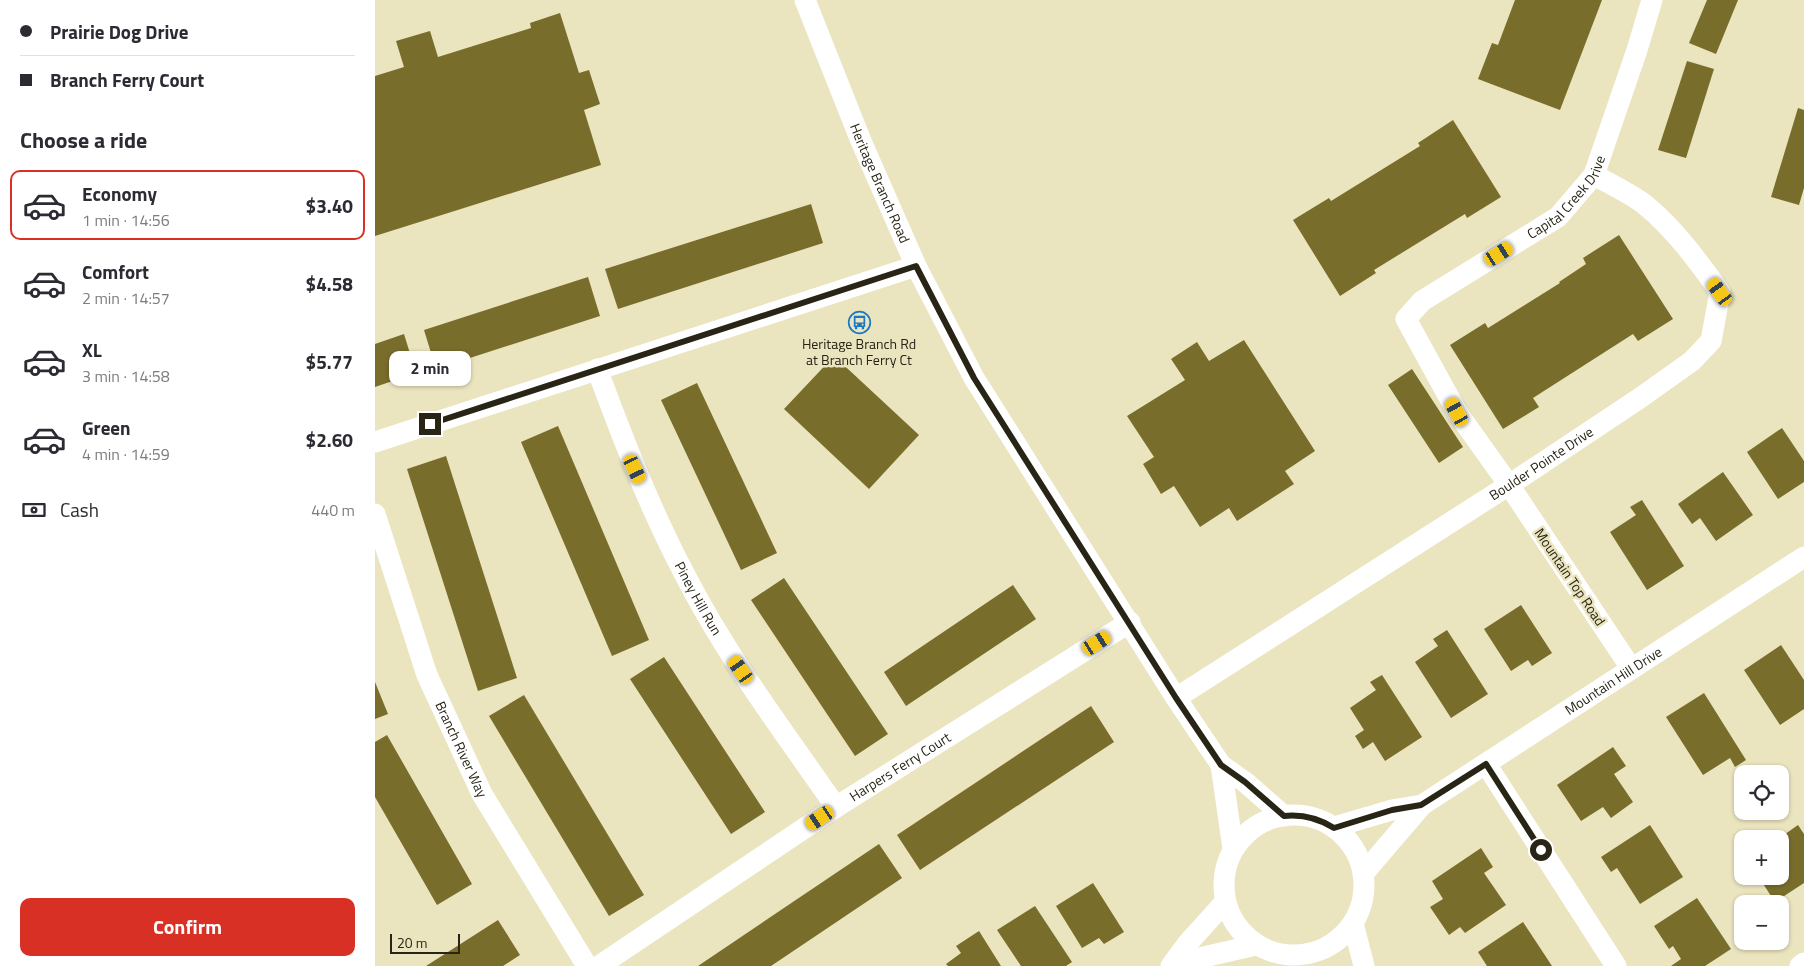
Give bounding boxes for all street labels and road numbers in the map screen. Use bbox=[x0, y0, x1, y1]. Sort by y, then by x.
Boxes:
street label: Heritage Branch Road bbox=[845, 120, 916, 246]
street label: Capital Creek Drive bbox=[1523, 152, 1610, 244]
street label: Boulder Pointe Drive bbox=[1485, 421, 1597, 505]
street label: Mountain Top Road bbox=[1530, 524, 1611, 630]
street label: Piney Hill Run bbox=[670, 558, 728, 639]
street label: Mountain Hill Drive bbox=[1560, 641, 1666, 720]
street label: Branch River Way bbox=[430, 697, 493, 801]
street label: Harpers Ferry Court bbox=[845, 726, 955, 806]

